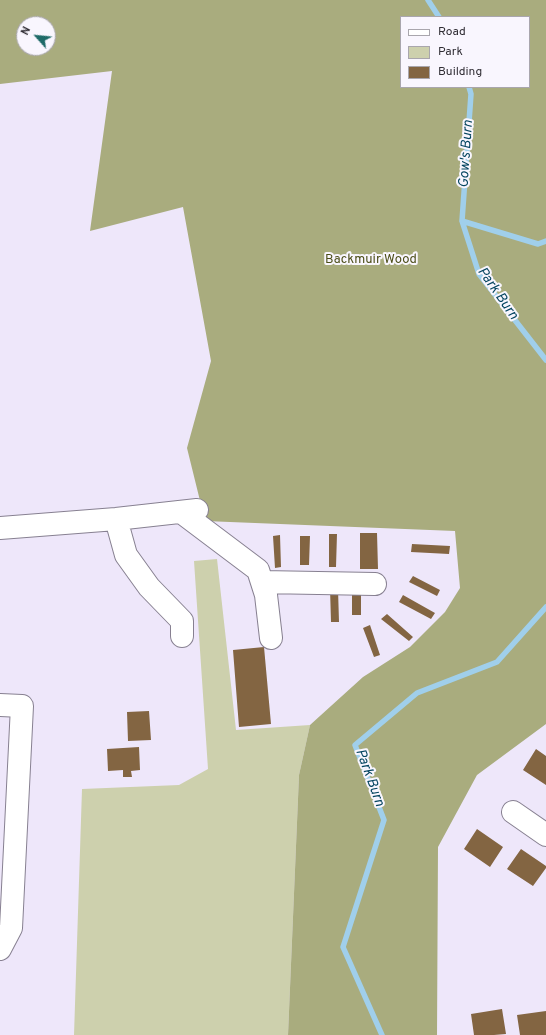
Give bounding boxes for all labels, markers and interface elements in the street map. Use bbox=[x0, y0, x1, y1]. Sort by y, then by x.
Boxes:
north arrow bbox=[16, 16, 56, 56]
legend bbox=[400, 16, 530, 88]
text: N bbox=[18, 24, 34, 38]
text: Road bbox=[438, 24, 466, 40]
text: Park bbox=[438, 44, 463, 60]
text: Building bbox=[438, 64, 482, 80]
water label: Gow's Burn bbox=[456, 120, 478, 188]
park label: Backmuir Wood bbox=[325, 252, 417, 268]
water label: Park Burn bbox=[473, 265, 521, 323]
water label: Park Burn bbox=[351, 747, 387, 809]

